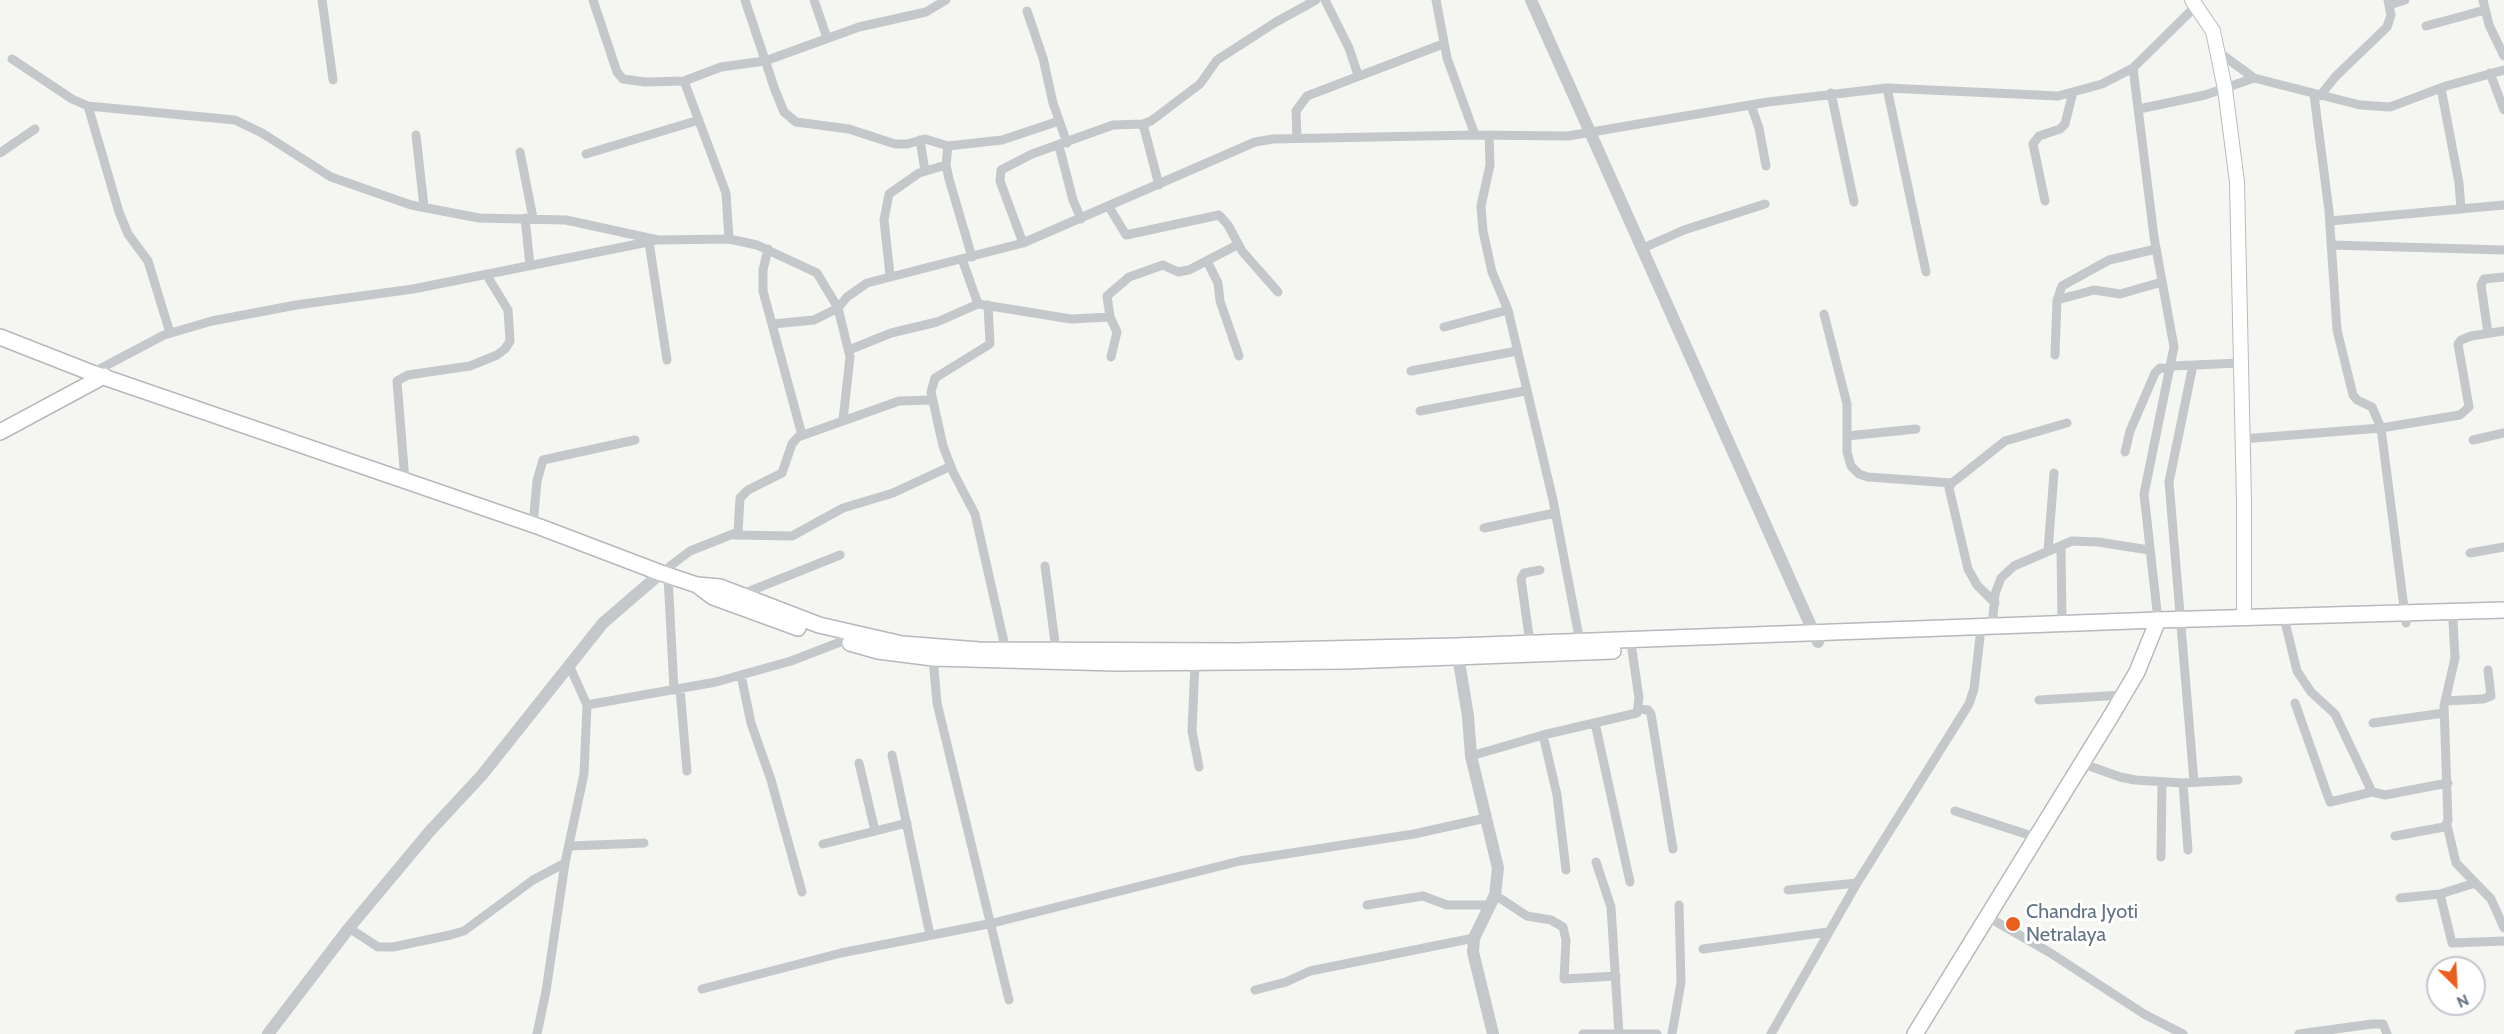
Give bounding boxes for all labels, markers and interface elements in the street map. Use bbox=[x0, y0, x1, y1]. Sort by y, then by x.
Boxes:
place label: Chandra Jyoti Netralaya bbox=[2026, 900, 2138, 947]
marker: Chandra Jyoti Netralaya bbox=[2004, 915, 2022, 933]
north arrow bbox=[2426, 956, 2486, 1016]
text: N bbox=[2454, 990, 2472, 1012]

